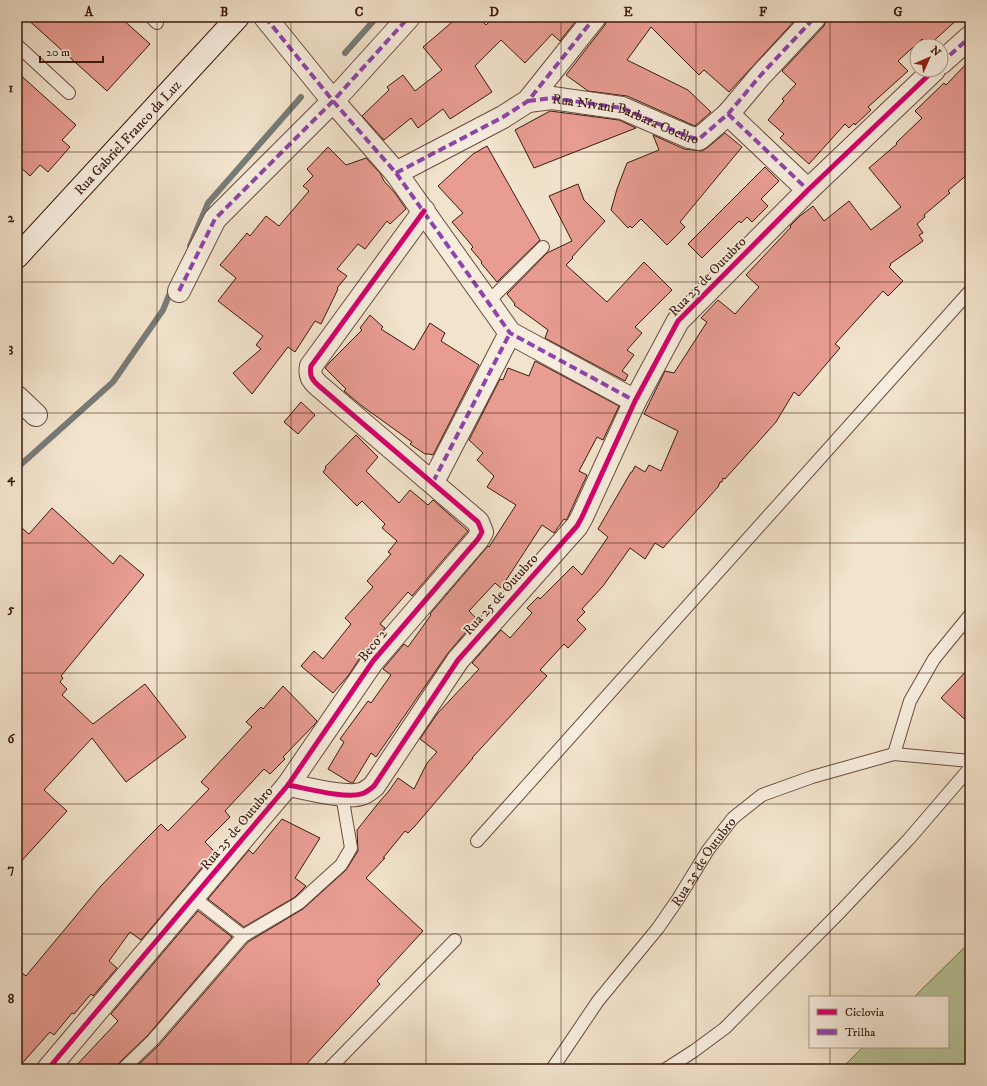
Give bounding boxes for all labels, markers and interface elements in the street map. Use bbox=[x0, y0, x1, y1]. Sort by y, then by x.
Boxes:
text: A bbox=[84, 4, 94, 20]
text: B bbox=[220, 4, 228, 20]
text: C bbox=[355, 4, 364, 20]
text: D bbox=[489, 4, 499, 20]
text: E bbox=[623, 4, 633, 20]
text: F bbox=[759, 4, 768, 20]
text: G bbox=[893, 4, 903, 20]
scale bar bbox=[40, 38, 103, 64]
north arrow bbox=[909, 38, 949, 78]
text: N bbox=[927, 43, 944, 60]
text: 20 m bbox=[46, 45, 70, 60]
street label: Rua Gabriel Franco da Luz bbox=[71, 76, 186, 199]
text: 1 bbox=[9, 80, 14, 96]
street label: Rua Nivani Barbara Coelho bbox=[551, 90, 700, 149]
text: 2 bbox=[8, 210, 15, 226]
street label: Rua 25 de Outubro bbox=[665, 233, 750, 320]
text: 3 bbox=[9, 340, 14, 356]
text: 4 bbox=[6, 470, 15, 487]
street label: Rua 25 de Outubro bbox=[459, 550, 542, 639]
text: 5 bbox=[7, 601, 15, 617]
street label: Beco 2 bbox=[354, 625, 392, 666]
text: 6 bbox=[8, 731, 16, 747]
street label: Rua 25 de Outubro bbox=[196, 783, 277, 874]
street label: Rua 25 de Outubro bbox=[668, 814, 740, 910]
text: 7 bbox=[8, 861, 15, 877]
text: 8 bbox=[8, 991, 15, 1007]
legend bbox=[809, 996, 949, 1048]
text: Ciclovia bbox=[845, 1005, 885, 1020]
text: Trilha bbox=[845, 1025, 876, 1040]

